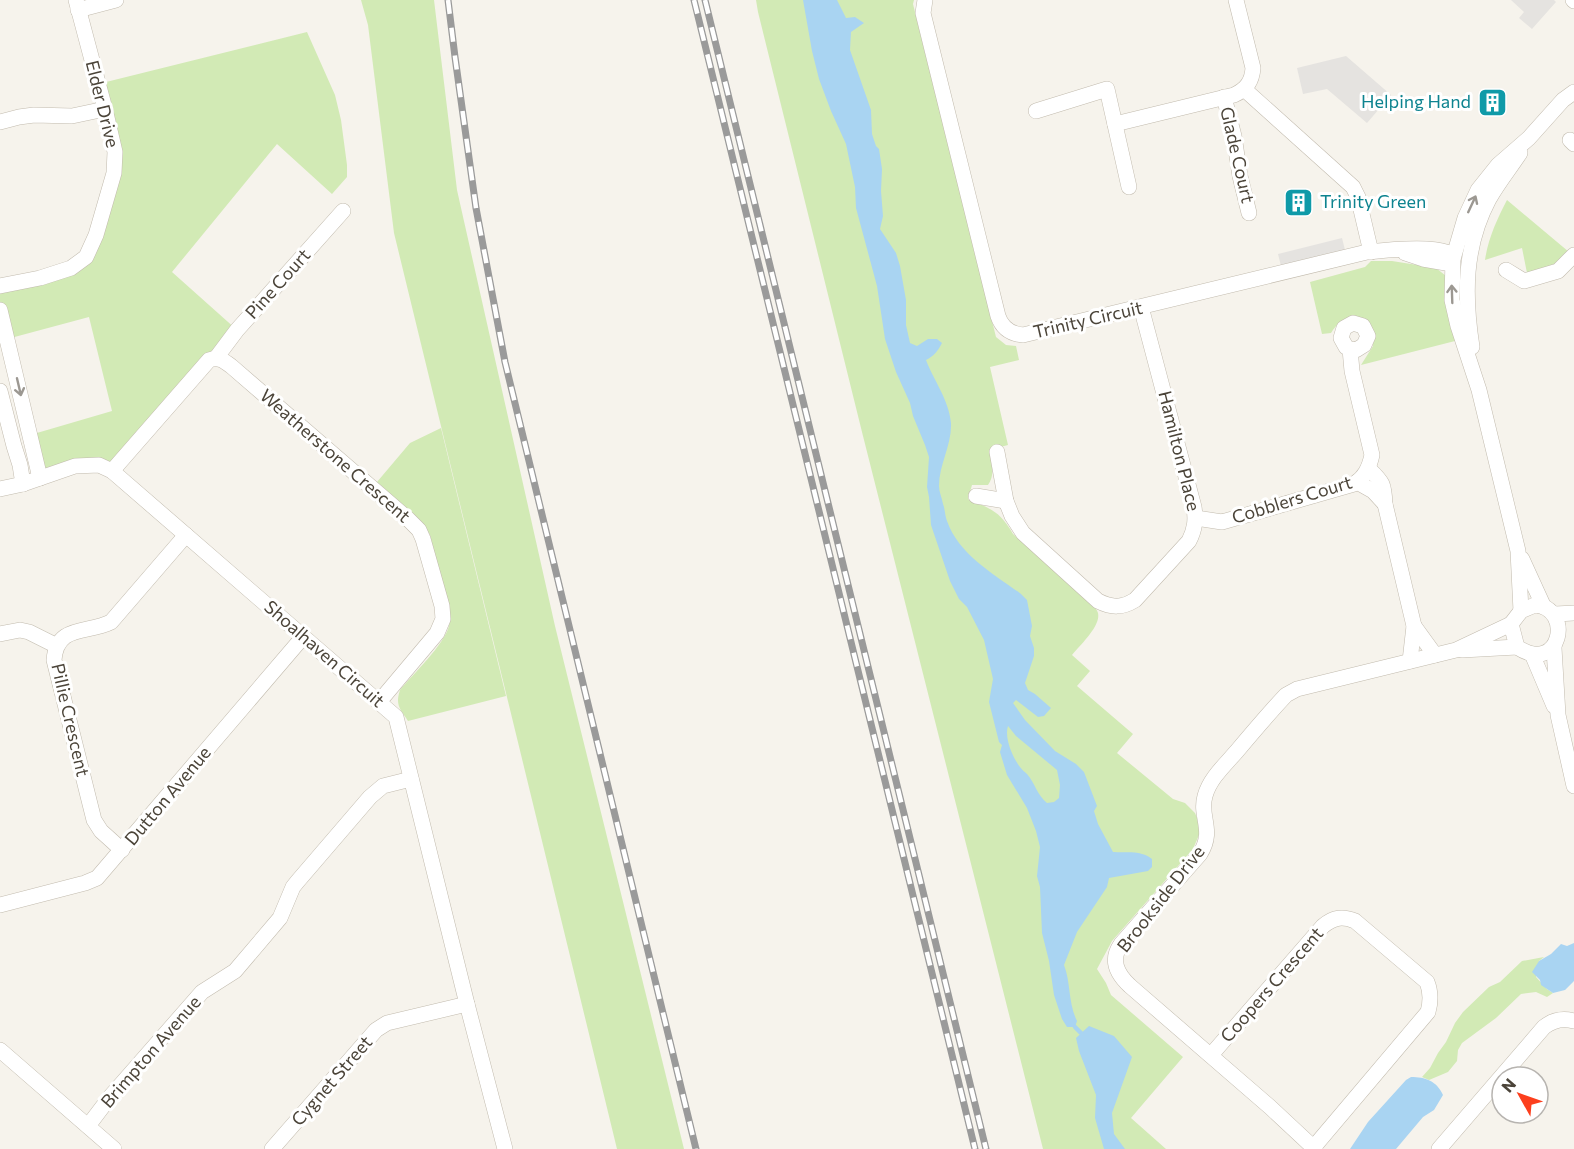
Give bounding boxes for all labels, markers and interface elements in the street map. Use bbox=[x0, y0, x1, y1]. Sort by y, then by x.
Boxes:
street label: Elder Drive bbox=[81, 58, 124, 150]
building icon: Helping Hand bbox=[1476, 86, 1508, 118]
place label: Helping Hand bbox=[1361, 90, 1471, 112]
street label: Glade Court bbox=[1216, 104, 1260, 205]
building icon: Trinity Green bbox=[1283, 186, 1315, 218]
place label: Trinity Green bbox=[1320, 190, 1426, 212]
one-way arrow bbox=[1466, 195, 1478, 213]
street label: Pine Court bbox=[240, 244, 315, 323]
one-way arrow bbox=[1447, 284, 1458, 304]
street label: Trinity Circuit bbox=[1031, 296, 1145, 342]
one-way arrow bbox=[13, 377, 25, 396]
street label: Weatherstone Crescent bbox=[256, 384, 416, 527]
street label: Hamilton Place bbox=[1154, 388, 1206, 513]
street label: Cobblers Court bbox=[1229, 470, 1355, 528]
street label: Shoalhaven Circuit bbox=[260, 595, 389, 711]
street label: Pillie Crescent bbox=[47, 661, 95, 779]
street label: Dutton Avenue bbox=[119, 741, 215, 849]
street label: Brookside Drive bbox=[1112, 841, 1209, 956]
street label: Coopers Crescent bbox=[1215, 922, 1327, 1046]
street label: Brimpton Avenue bbox=[96, 991, 205, 1112]
street label: Cygnet Street bbox=[286, 1031, 376, 1130]
north arrow bbox=[1490, 1065, 1550, 1125]
text: N bbox=[1497, 1074, 1519, 1096]

